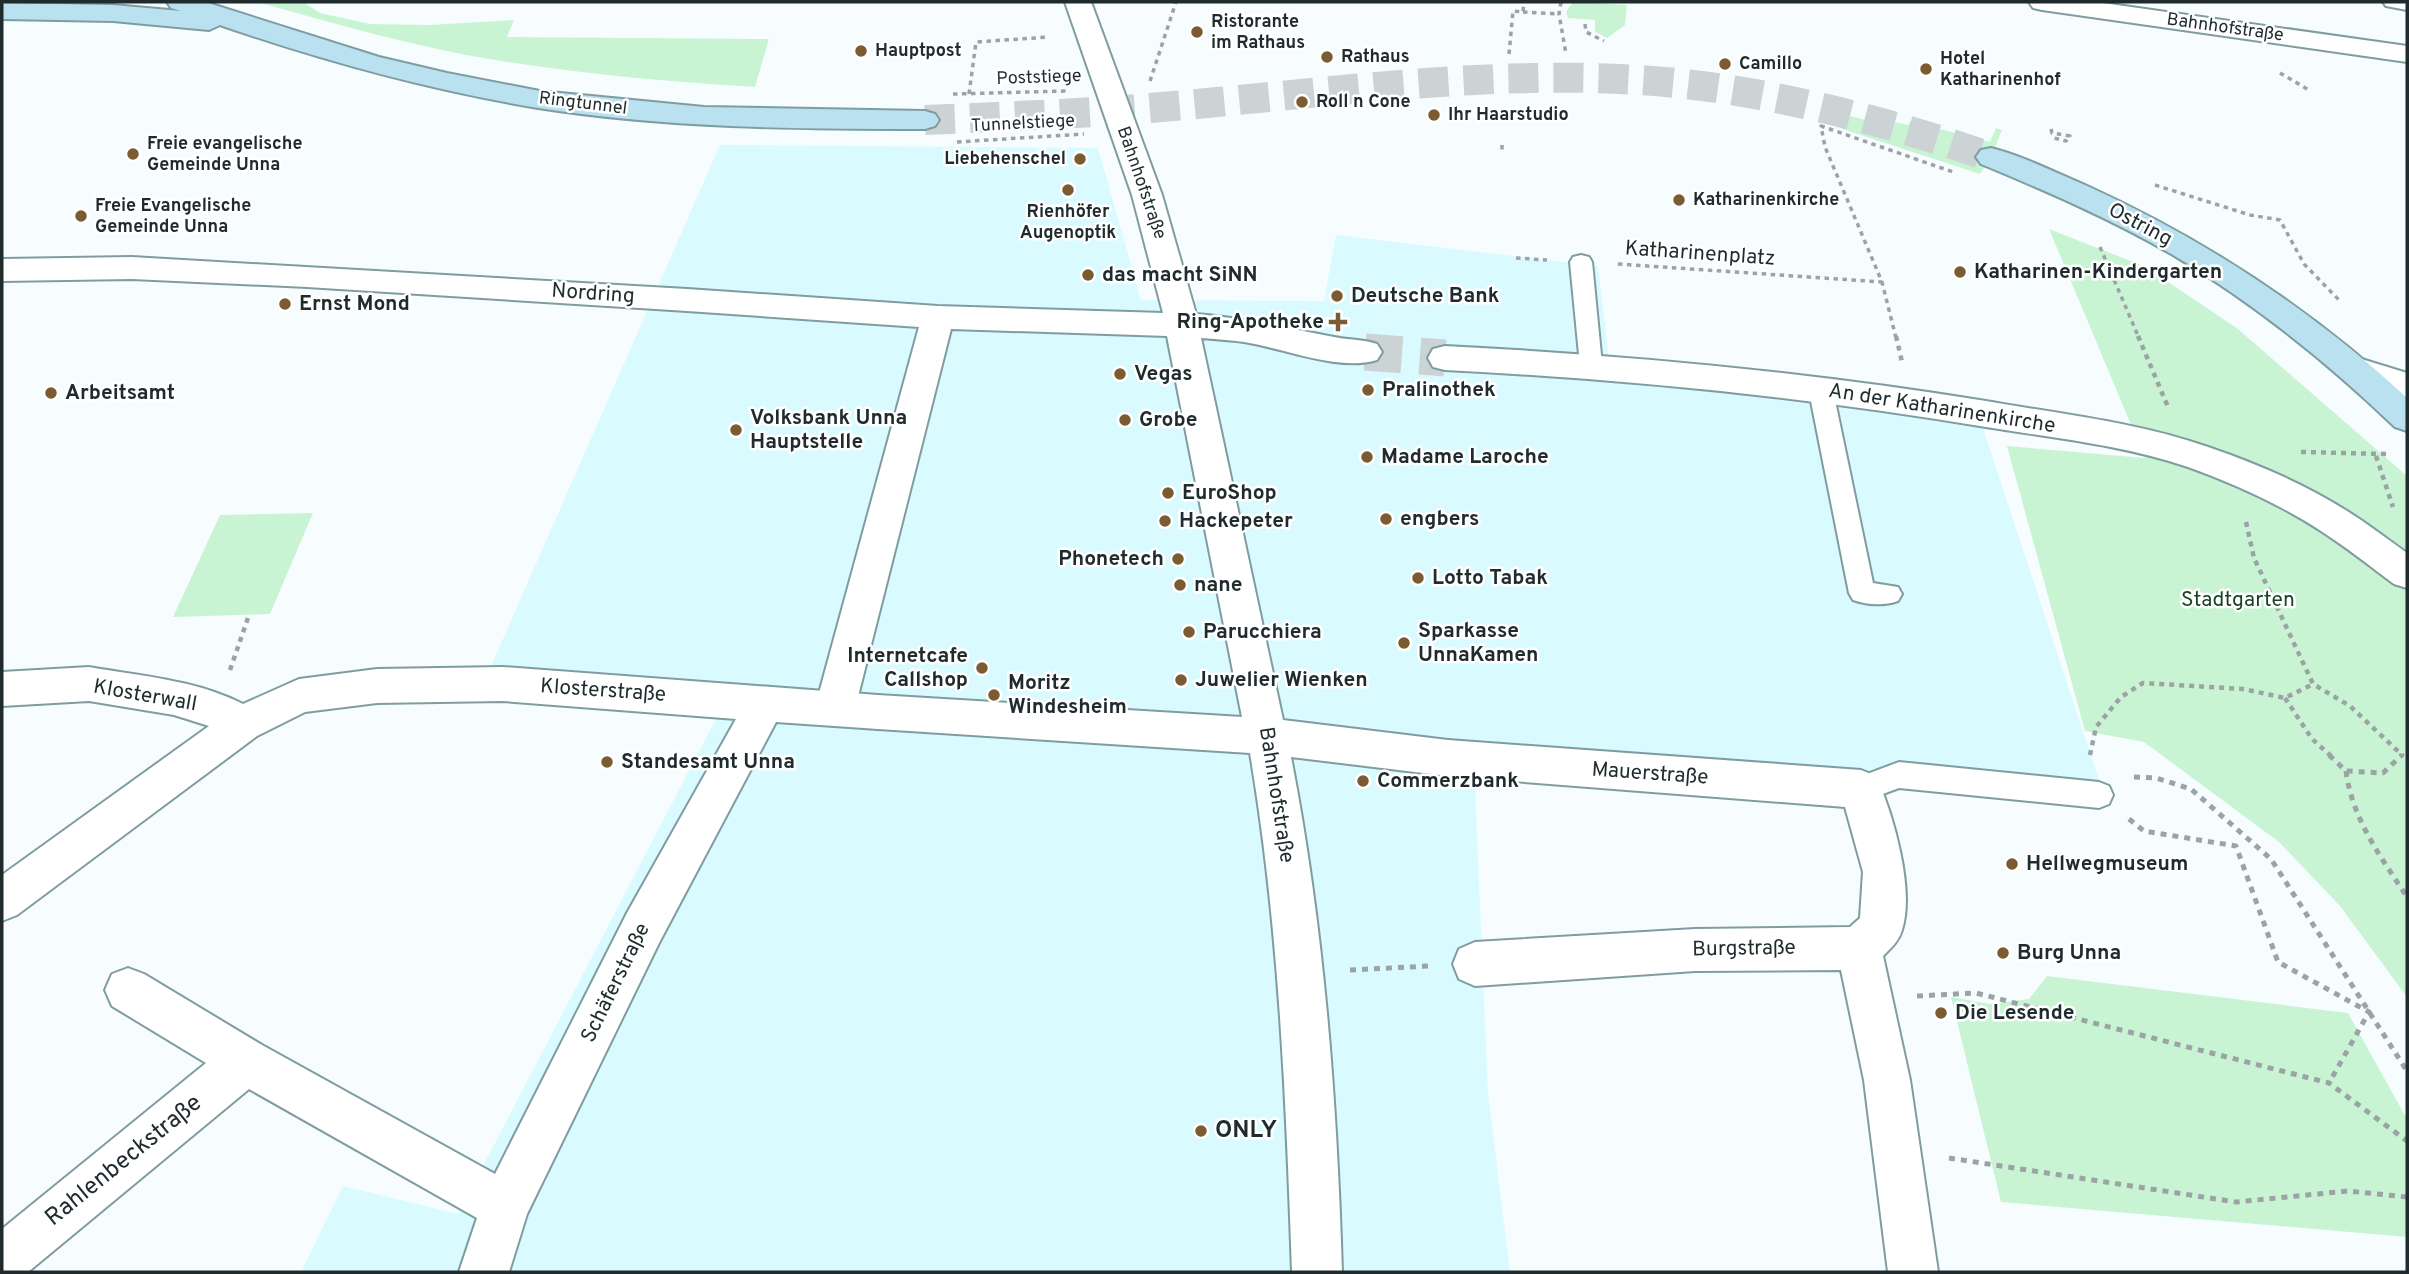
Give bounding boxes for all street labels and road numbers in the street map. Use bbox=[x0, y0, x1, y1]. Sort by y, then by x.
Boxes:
street label: Bahnhofstraße bbox=[2165, 8, 2285, 48]
street label: Poststiege bbox=[996, 65, 1082, 91]
street label: Ringtunnel bbox=[537, 87, 629, 121]
street label: Tunnelstiege bbox=[970, 110, 1076, 138]
street label: Bahnhofstraße bbox=[1111, 124, 1171, 242]
street label: Ostring bbox=[2103, 197, 2177, 253]
street label: Katharinenplatz bbox=[1624, 235, 1776, 273]
street label: Nordring bbox=[550, 278, 636, 310]
street label: An der Katharinenkirche bbox=[1827, 378, 2057, 440]
street label: Klosterstraße bbox=[539, 673, 667, 709]
street label: Klosterwall bbox=[91, 674, 199, 718]
street label: Bahnhofstraße bbox=[1252, 725, 1300, 865]
street label: Mauerstraße bbox=[1591, 756, 1709, 792]
street label: Schäferstraße bbox=[575, 919, 657, 1047]
street label: Burgstraße bbox=[1692, 935, 1796, 963]
street label: Rahlenbeckstraße bbox=[40, 1089, 208, 1233]

